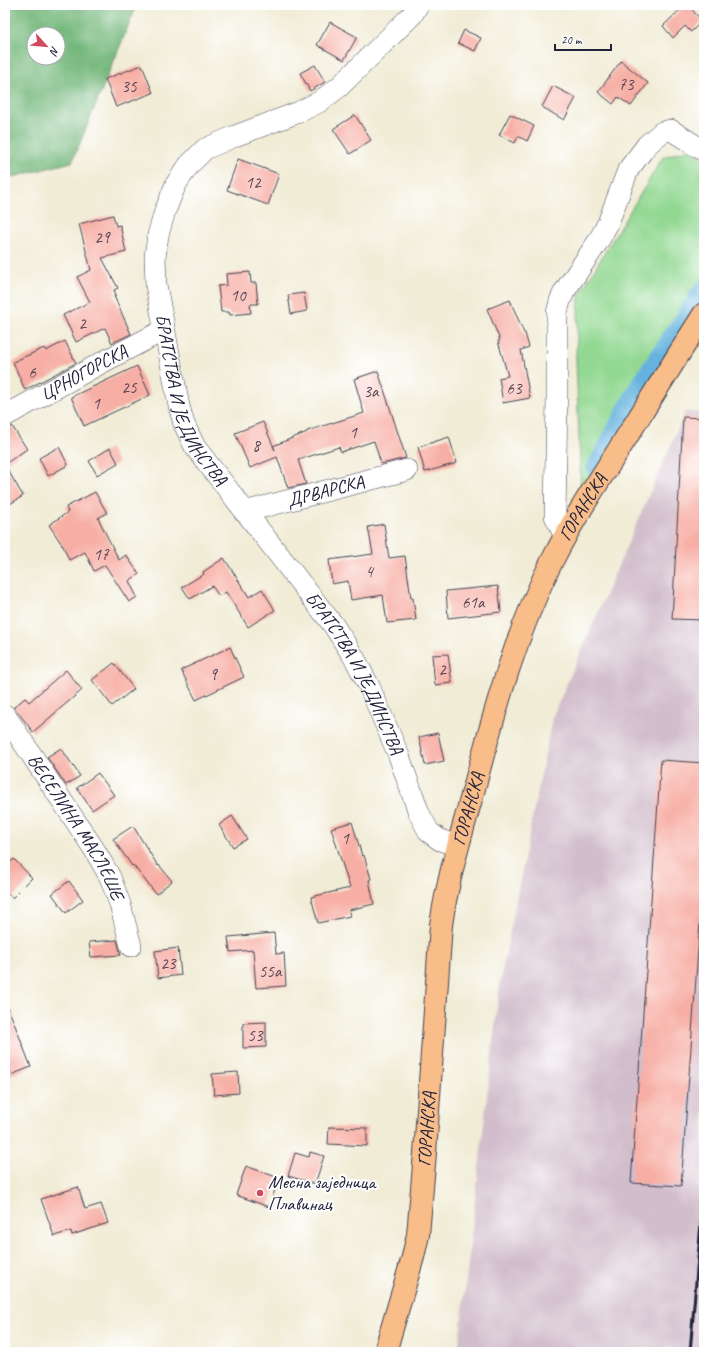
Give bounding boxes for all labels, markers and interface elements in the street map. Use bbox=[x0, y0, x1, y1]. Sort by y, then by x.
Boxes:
north arrow bbox=[26, 26, 66, 66]
scale bar bbox=[555, 26, 611, 52]
text: 20 m bbox=[561, 32, 583, 48]
text: N bbox=[46, 44, 63, 59]
house number: 73 bbox=[618, 74, 635, 95]
house number: 35 bbox=[121, 76, 138, 97]
house number: 12 bbox=[245, 172, 262, 193]
house number: 29 bbox=[94, 227, 111, 248]
house number: 10 bbox=[230, 285, 247, 306]
street label: БРАТСТВА И ЈЕДИНСТВА bbox=[150, 312, 233, 491]
house number: 2 bbox=[78, 313, 87, 334]
street label: ЦРНОГОРСКА bbox=[36, 339, 132, 406]
house number: 6 bbox=[28, 362, 37, 383]
house number: 25 bbox=[121, 377, 138, 398]
house number: 63 bbox=[506, 378, 523, 399]
house number: 3a bbox=[363, 381, 380, 402]
house number: 1 bbox=[92, 393, 101, 414]
house number: 1 bbox=[349, 422, 358, 443]
house number: 8 bbox=[252, 435, 262, 456]
street label: ГОРАНСКА bbox=[553, 468, 613, 545]
street label: ДРВАРСКА bbox=[284, 469, 367, 512]
house number: 17 bbox=[93, 544, 110, 565]
house number: 4 bbox=[365, 561, 375, 582]
street label: БРАТСТВА И ЈЕДИНСТВА bbox=[300, 587, 409, 759]
house number: 61a bbox=[462, 592, 486, 613]
house number: 2 bbox=[438, 659, 447, 680]
house number: 9 bbox=[209, 664, 218, 685]
street label: ВЕСЕЛИНА МАСЛЕШЕ bbox=[22, 749, 130, 906]
street label: ГОРАНСКА bbox=[447, 769, 490, 848]
house number: 1 bbox=[341, 828, 350, 849]
house number: 23 bbox=[160, 953, 177, 974]
house number: 55a bbox=[259, 961, 283, 982]
house number: 53 bbox=[247, 1025, 264, 1046]
street label: ГОРАНСКА bbox=[412, 1090, 441, 1167]
place label: Месна заједница Плавинац bbox=[268, 1170, 378, 1216]
marker: Месна заједница Плавинац bbox=[255, 1188, 265, 1198]

